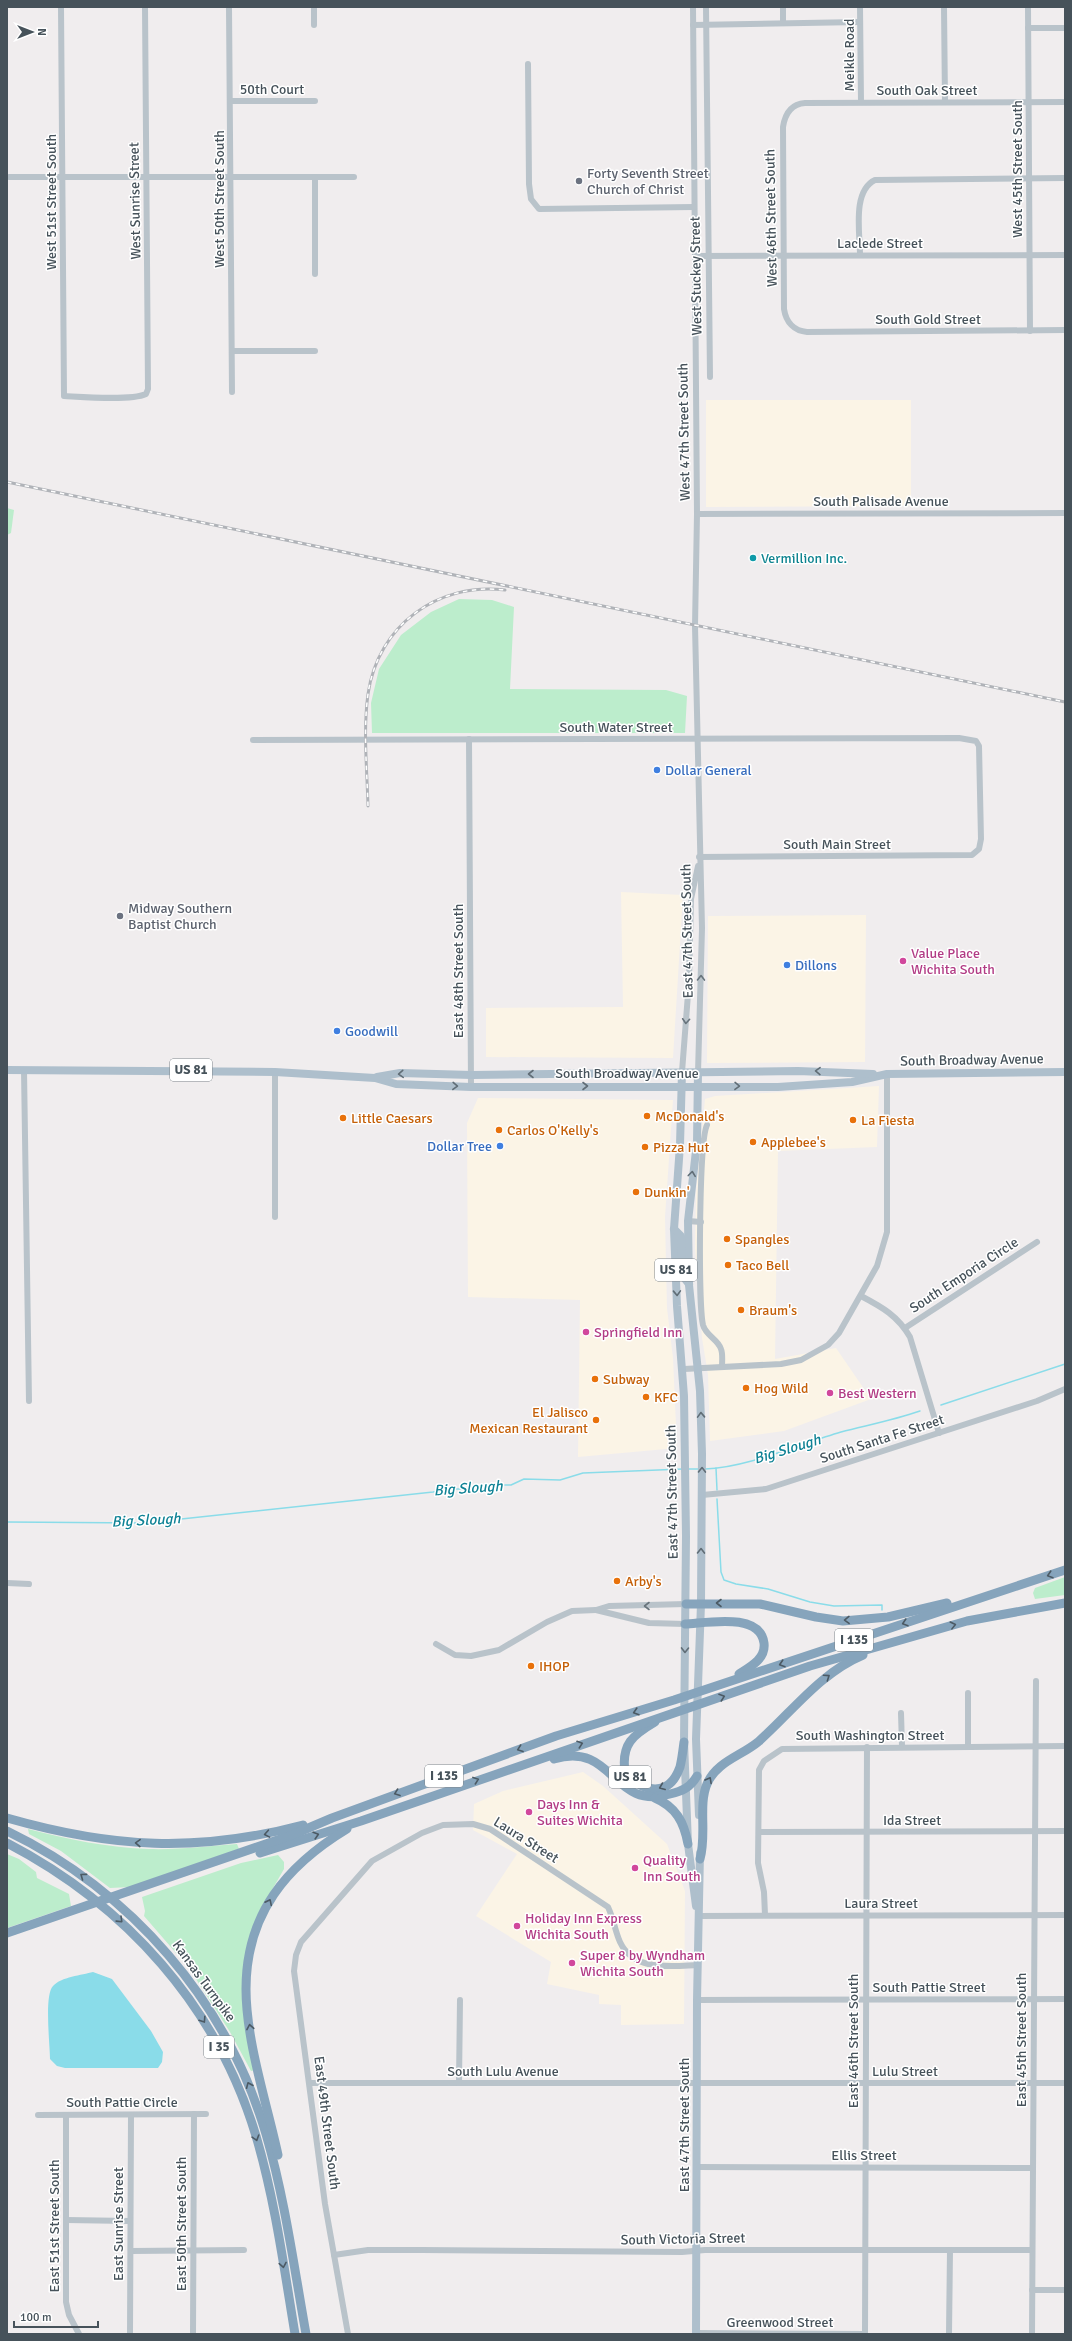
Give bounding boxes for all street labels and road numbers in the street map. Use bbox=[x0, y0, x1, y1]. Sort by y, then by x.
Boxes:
street label: Meikle Road bbox=[841, 19, 858, 91]
street label: 50th Court bbox=[240, 81, 304, 98]
street label: South Oak Street bbox=[876, 82, 978, 99]
street label: West 45th Street South bbox=[1009, 100, 1026, 238]
street label: West 50th Street South bbox=[211, 130, 228, 268]
street label: West 51st Street South bbox=[43, 134, 60, 270]
street label: West Sunrise Street bbox=[125, 142, 145, 260]
street label: West 46th Street South bbox=[761, 149, 781, 287]
street label: West Stuckey Street bbox=[686, 216, 706, 336]
street label: Laclede Street bbox=[837, 235, 923, 252]
street label: South Gold Street bbox=[875, 311, 981, 328]
street label: West 47th Street South bbox=[674, 363, 694, 501]
street label: South Palisade Avenue bbox=[813, 493, 949, 510]
street label: South Water Street bbox=[559, 719, 673, 736]
street label: South Main Street bbox=[783, 836, 891, 853]
street label: East 47th Street South bbox=[677, 864, 697, 998]
street label: East 48th Street South bbox=[450, 904, 467, 1038]
street label: South Broadway Avenue bbox=[900, 1050, 1044, 1070]
road number: US 81 bbox=[170, 1059, 212, 1081]
street label: South Broadway Avenue bbox=[555, 1065, 699, 1082]
street label: South Emporia Circle bbox=[906, 1234, 1022, 1316]
road number: US 81 bbox=[655, 1259, 697, 1281]
street label: South Santa Fe Street bbox=[818, 1411, 946, 1467]
street label: East 47th Street South bbox=[662, 1425, 682, 1559]
road number: I 135 bbox=[835, 1629, 873, 1651]
street label: South Washington Street bbox=[796, 1727, 944, 1744]
road number: I 135 bbox=[425, 1765, 463, 1787]
road number: US 81 bbox=[609, 1766, 651, 1788]
street label: Ida Street bbox=[883, 1812, 941, 1829]
street label: Laura Street bbox=[490, 1813, 562, 1867]
street label: Laura Street bbox=[844, 1895, 918, 1912]
street label: Kansas Turnpike bbox=[169, 1937, 239, 2025]
street label: East 45th Street South bbox=[1013, 1973, 1030, 2107]
street label: East 46th Street South bbox=[845, 1974, 862, 2108]
street label: South Pattie Street bbox=[872, 1979, 986, 1996]
road number: I 35 bbox=[204, 2036, 234, 2058]
street label: East 49th Street South bbox=[310, 2055, 344, 2191]
street label: East 47th Street South bbox=[676, 2058, 693, 2192]
street label: South Lulu Avenue bbox=[447, 2063, 559, 2080]
street label: Lulu Street bbox=[872, 2063, 938, 2080]
street label: South Pattie Circle bbox=[66, 2094, 178, 2111]
street label: Ellis Street bbox=[831, 2147, 897, 2164]
street label: East 50th Street South bbox=[173, 2157, 190, 2291]
street label: East 51st Street South bbox=[46, 2159, 63, 2293]
street label: East Sunrise Street bbox=[110, 2167, 127, 2281]
street label: South Victoria Street bbox=[621, 2229, 746, 2249]
street label: Greenwood Street bbox=[727, 2314, 833, 2331]

